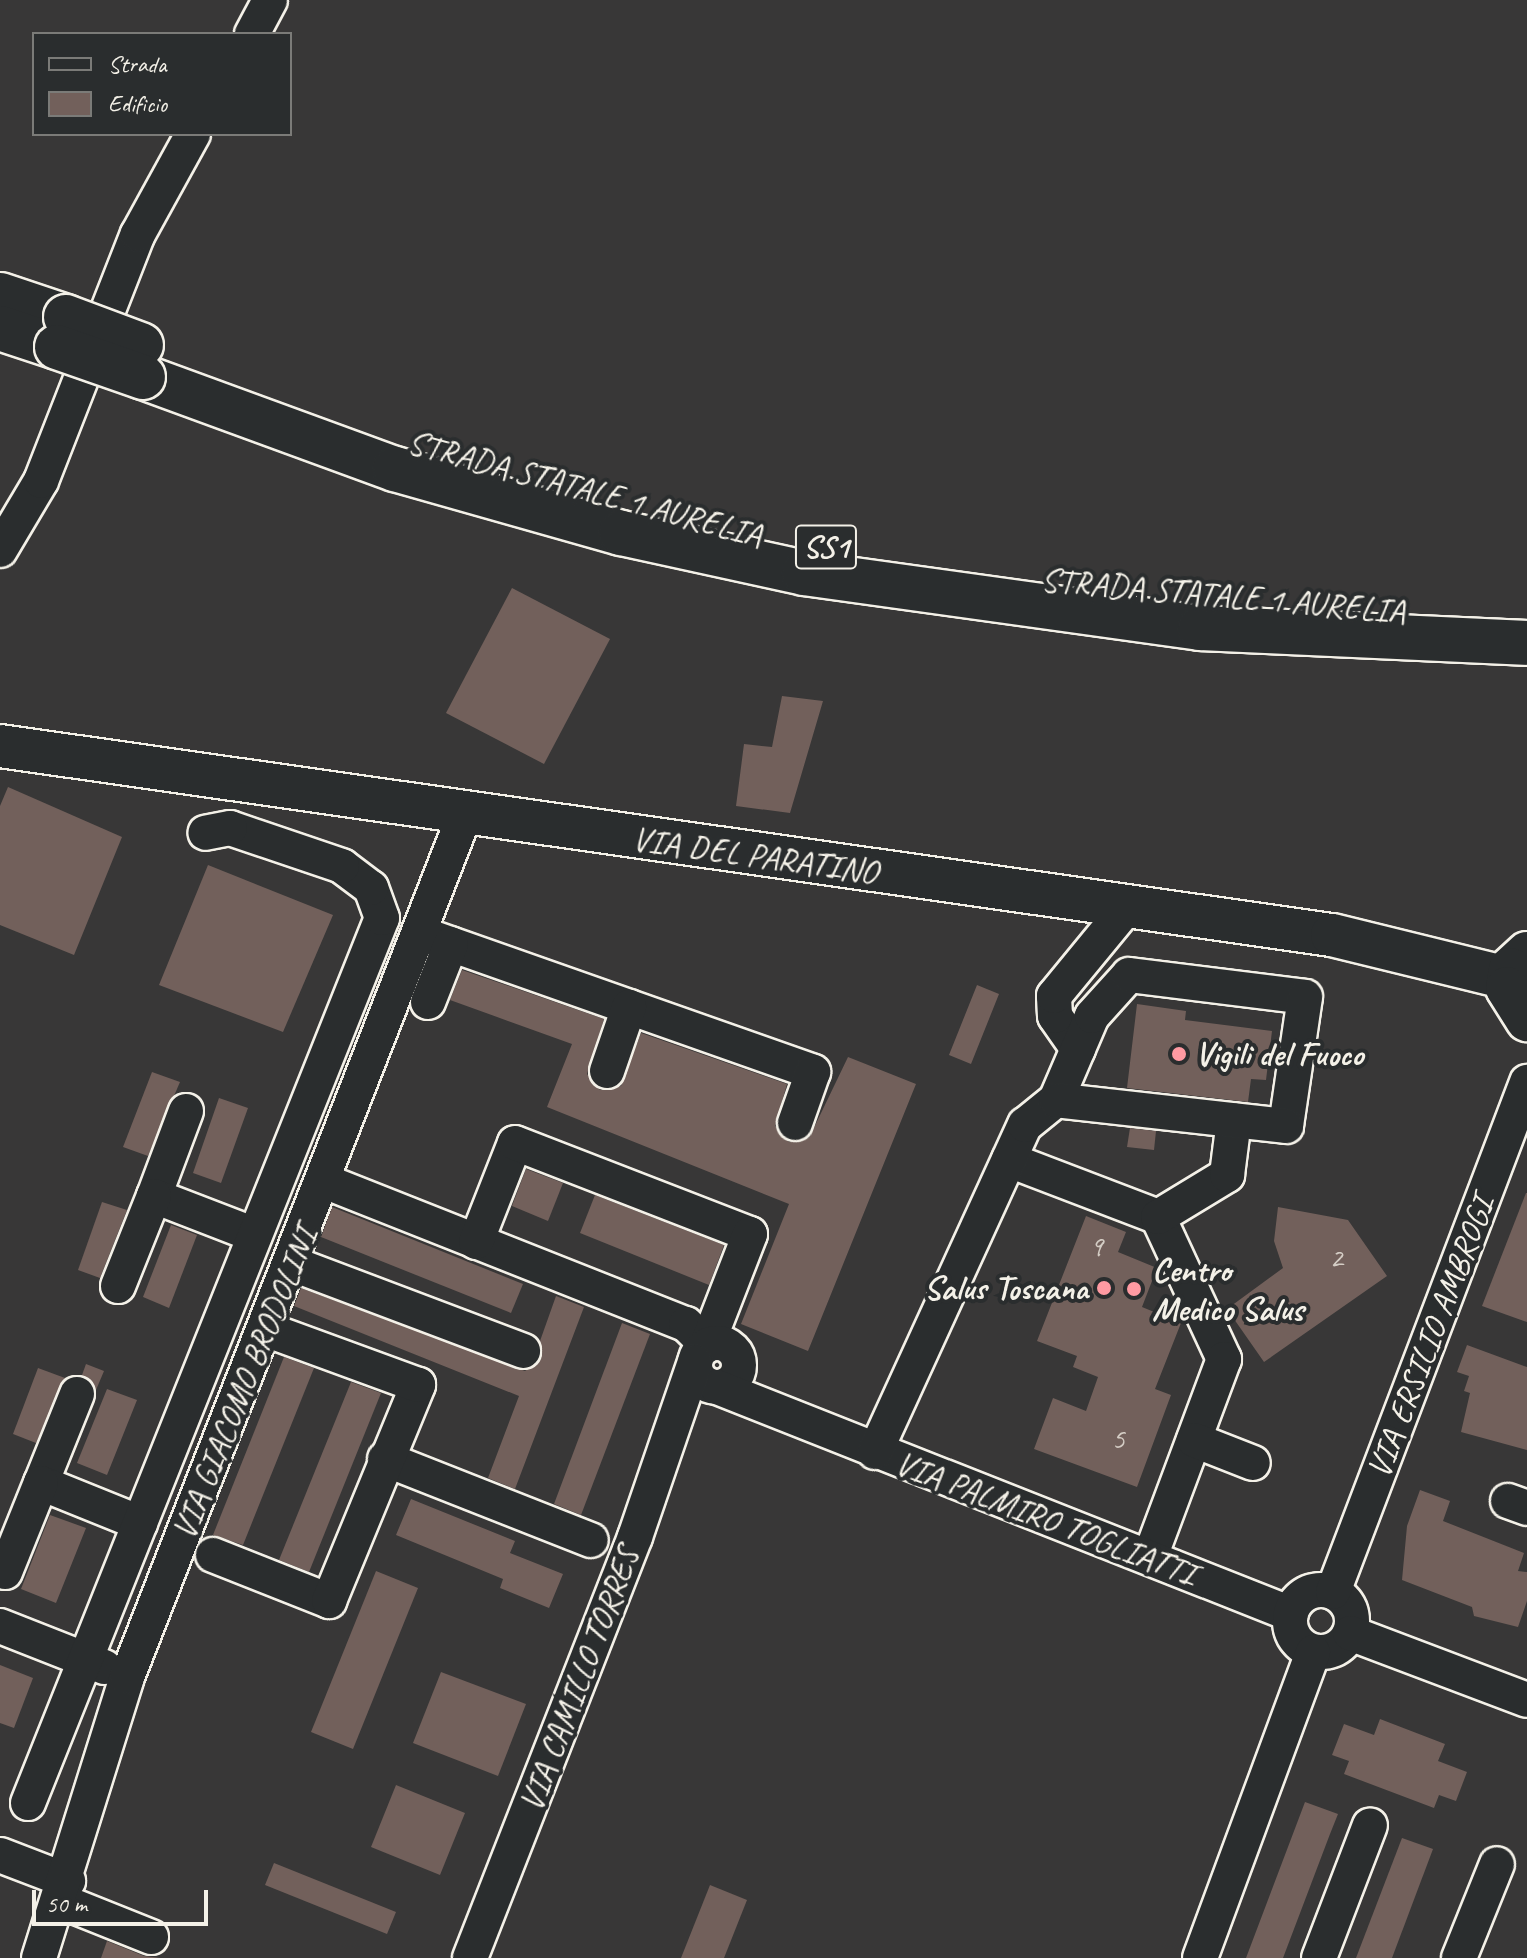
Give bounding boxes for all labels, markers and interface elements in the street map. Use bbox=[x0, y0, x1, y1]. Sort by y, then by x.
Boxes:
legend bbox=[32, 32, 292, 136]
text: Strada bbox=[108, 49, 166, 79]
text: Edificio bbox=[108, 89, 167, 119]
street label: STRADA STATALE 1 AURELIA bbox=[402, 421, 768, 555]
road number: SS1 bbox=[794, 519, 858, 575]
street label: STRADA STATALE 1 AURELIA bbox=[1038, 559, 1408, 631]
street label: VIA DEL PARATINO bbox=[630, 818, 880, 892]
place label: Vigili del Fuoco bbox=[1195, 1034, 1363, 1074]
marker: Vigili del Fuoco bbox=[1170, 1045, 1188, 1063]
street label: VIA ERSILIO AMBROGI bbox=[1358, 1192, 1502, 1482]
street label: VIA GIACOMO BRODOLINI bbox=[163, 1221, 325, 1545]
house number: 9 bbox=[1089, 1228, 1103, 1264]
house number: 2 bbox=[1329, 1239, 1343, 1275]
place label: Centro Medico Salus bbox=[1152, 1249, 1303, 1328]
place label: Salus Toscana bbox=[925, 1268, 1088, 1308]
marker: Centro Medico Salus bbox=[1123, 1278, 1145, 1300]
marker: Salus Toscana bbox=[1095, 1279, 1113, 1297]
house number: 5 bbox=[1111, 1420, 1125, 1456]
street label: VIA PALMIRO TOGLIATTI bbox=[890, 1442, 1202, 1594]
street label: VIA CAMILLO TORRES bbox=[510, 1541, 648, 1817]
scale bar bbox=[36, 1874, 212, 1924]
text: 50 m bbox=[46, 1889, 87, 1919]

